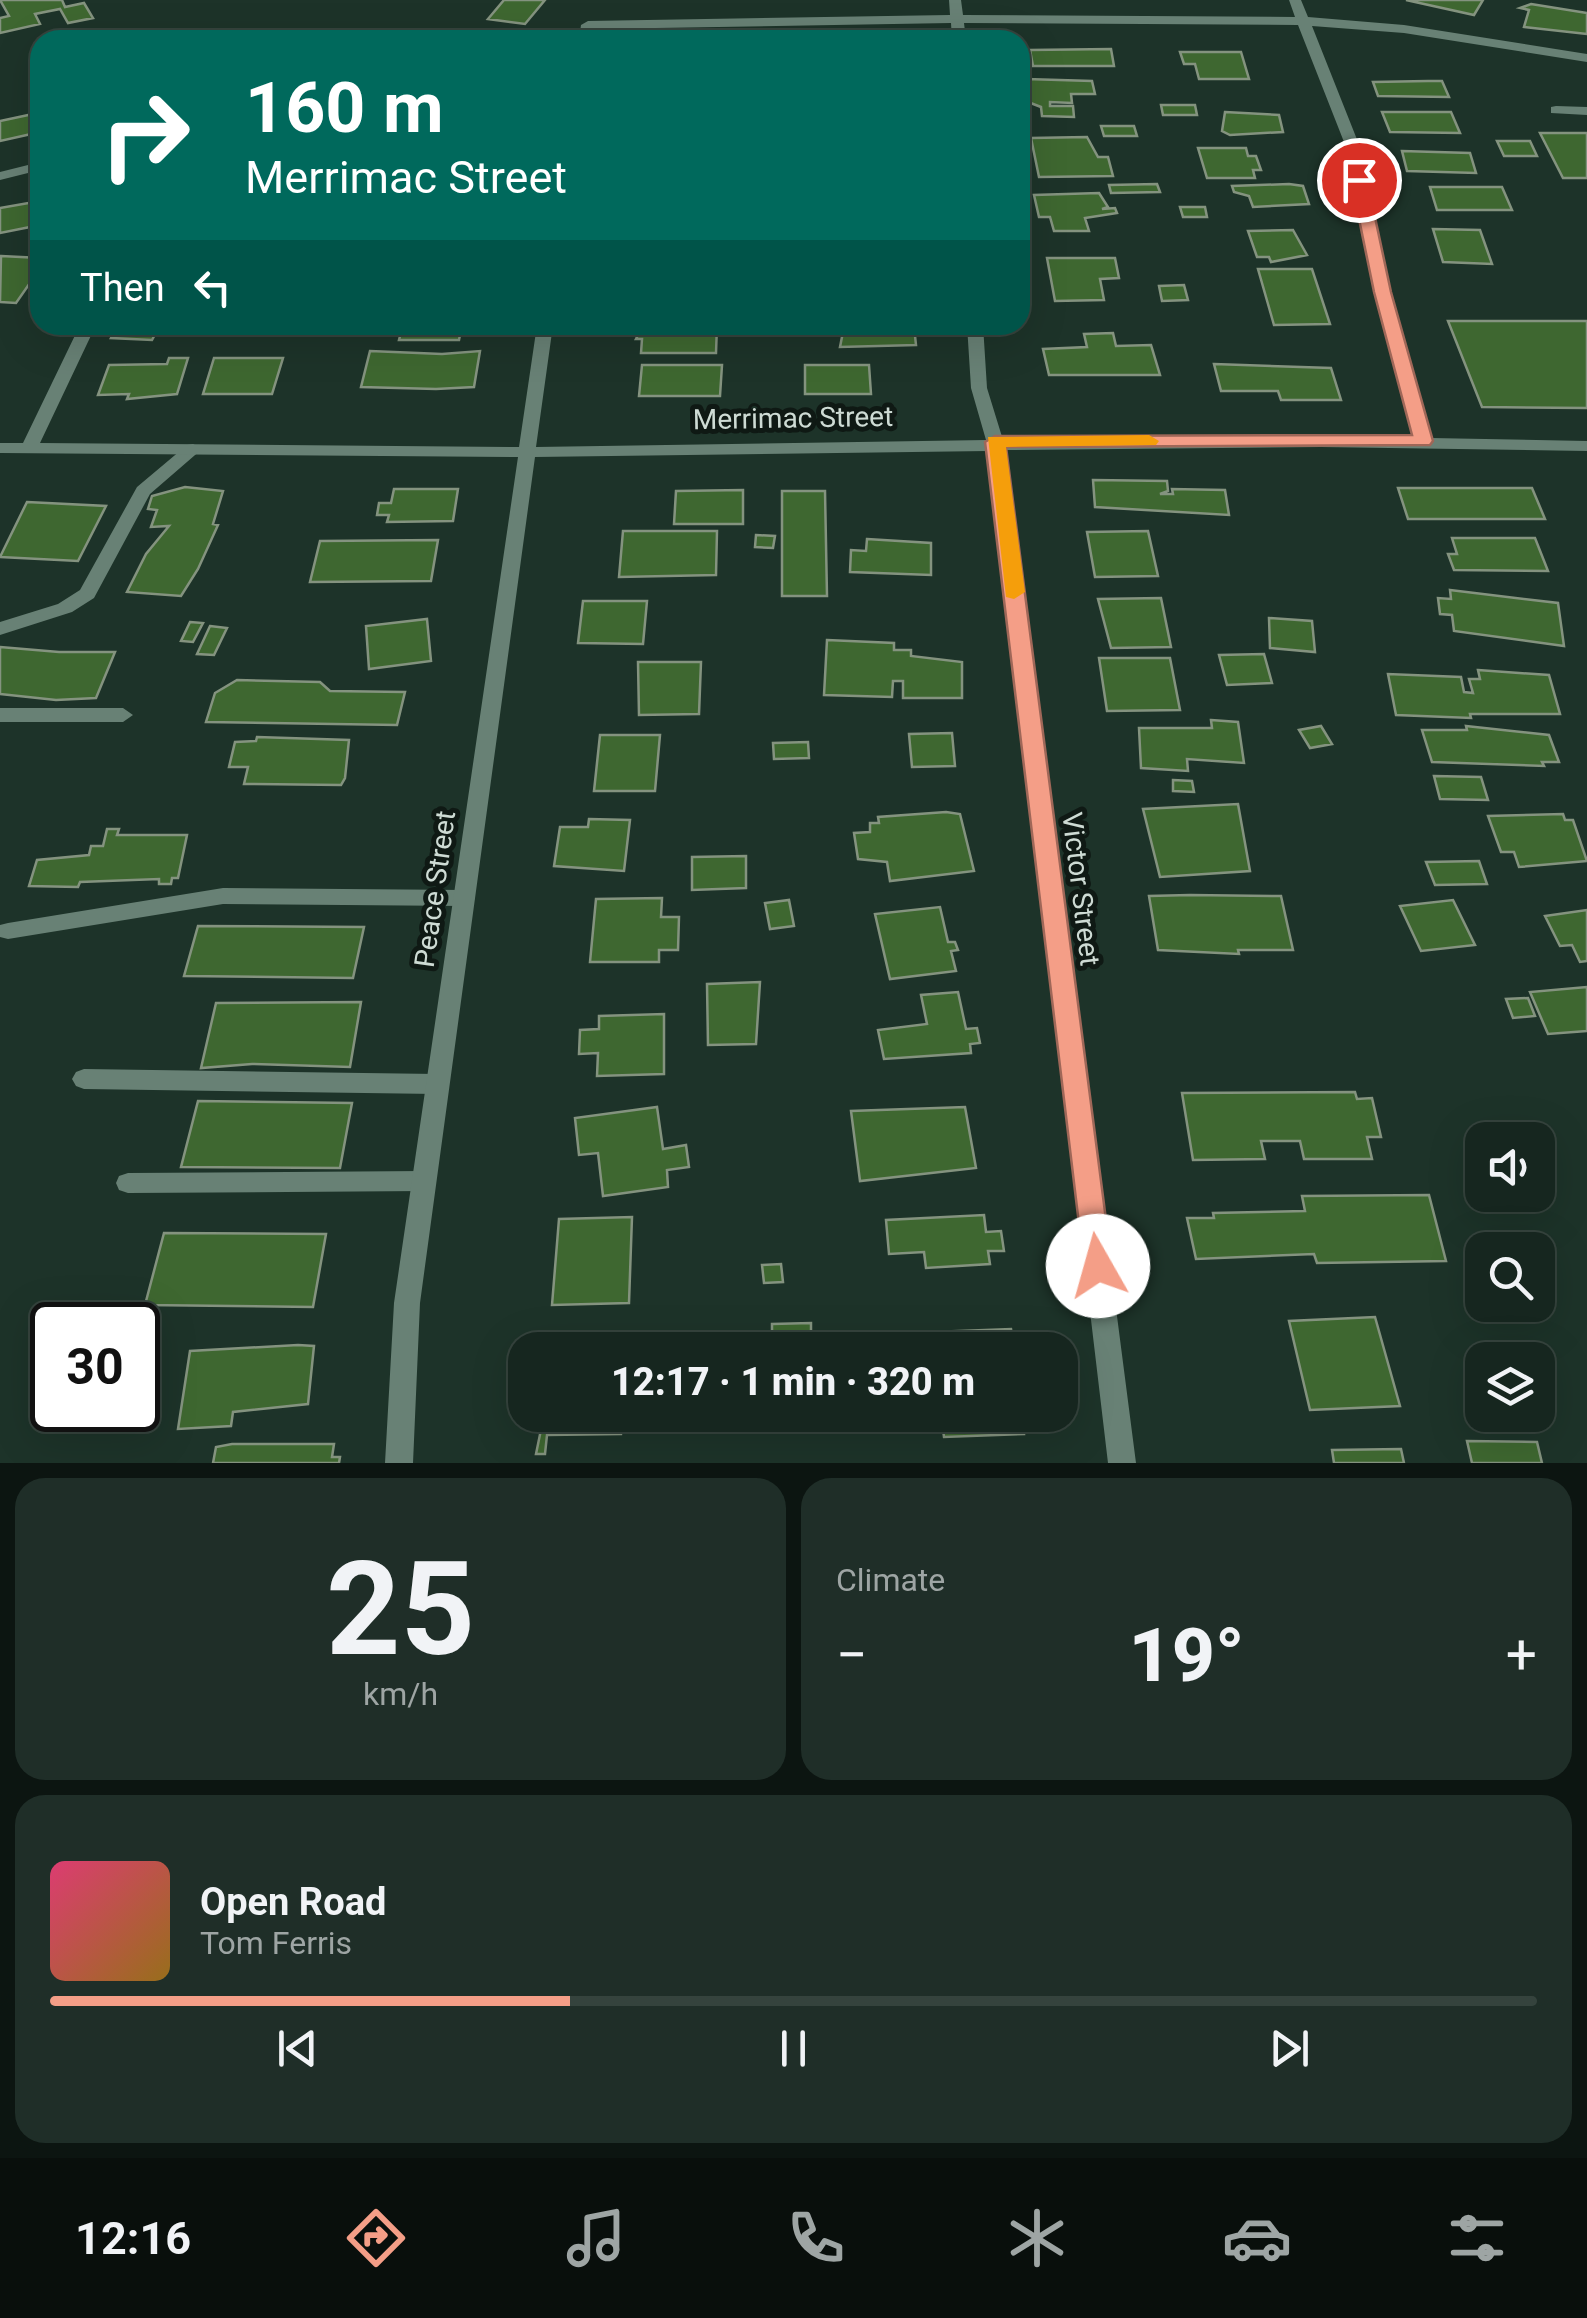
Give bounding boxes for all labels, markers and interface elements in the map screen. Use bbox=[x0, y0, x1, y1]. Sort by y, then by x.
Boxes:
text: 160 m bbox=[245, 67, 444, 149]
icon: right bbox=[80, 70, 210, 200]
pin bbox=[1317, 138, 1402, 223]
text: Merrimac Street bbox=[245, 151, 567, 204]
icon: arrive bbox=[1332, 153, 1387, 208]
icon: left bbox=[185, 260, 240, 315]
text: Then bbox=[80, 266, 165, 310]
street label: Merrimac Street bbox=[693, 400, 893, 436]
street label: Peace Street bbox=[408, 809, 462, 969]
street label: Victor Street bbox=[1055, 810, 1107, 968]
map controls bbox=[1465, 1122, 1555, 1432]
button: sound bbox=[1465, 1122, 1555, 1212]
position arrow bbox=[1046, 1214, 1150, 1318]
button: search bbox=[1465, 1232, 1555, 1322]
speed limit sign: 30 bbox=[30, 1302, 160, 1432]
button: layers bbox=[1465, 1342, 1555, 1432]
text: 12:17 · 1 min · 320 m bbox=[611, 1360, 975, 1404]
text: 25 bbox=[326, 1533, 475, 1686]
text: Climate bbox=[836, 1561, 945, 1599]
text: 19° bbox=[1129, 1611, 1245, 1699]
text: − bbox=[836, 1623, 867, 1687]
text: + bbox=[1506, 1623, 1537, 1687]
text: km/h bbox=[363, 1675, 438, 1713]
text: Open Road bbox=[200, 1880, 386, 1924]
text: Tom Ferris bbox=[200, 1924, 352, 1962]
icon: previous bbox=[270, 2021, 325, 2076]
icon: pause bbox=[766, 2021, 821, 2076]
icon: next bbox=[1262, 2021, 1317, 2076]
icon: directions bbox=[341, 2203, 411, 2273]
icon: music bbox=[561, 2203, 631, 2273]
icon: phone bbox=[781, 2203, 851, 2273]
icon: climate bbox=[1002, 2203, 1072, 2273]
icon: car bbox=[1222, 2203, 1292, 2273]
icon: filters bbox=[1442, 2203, 1512, 2273]
text: 12:16 bbox=[75, 2212, 191, 2265]

